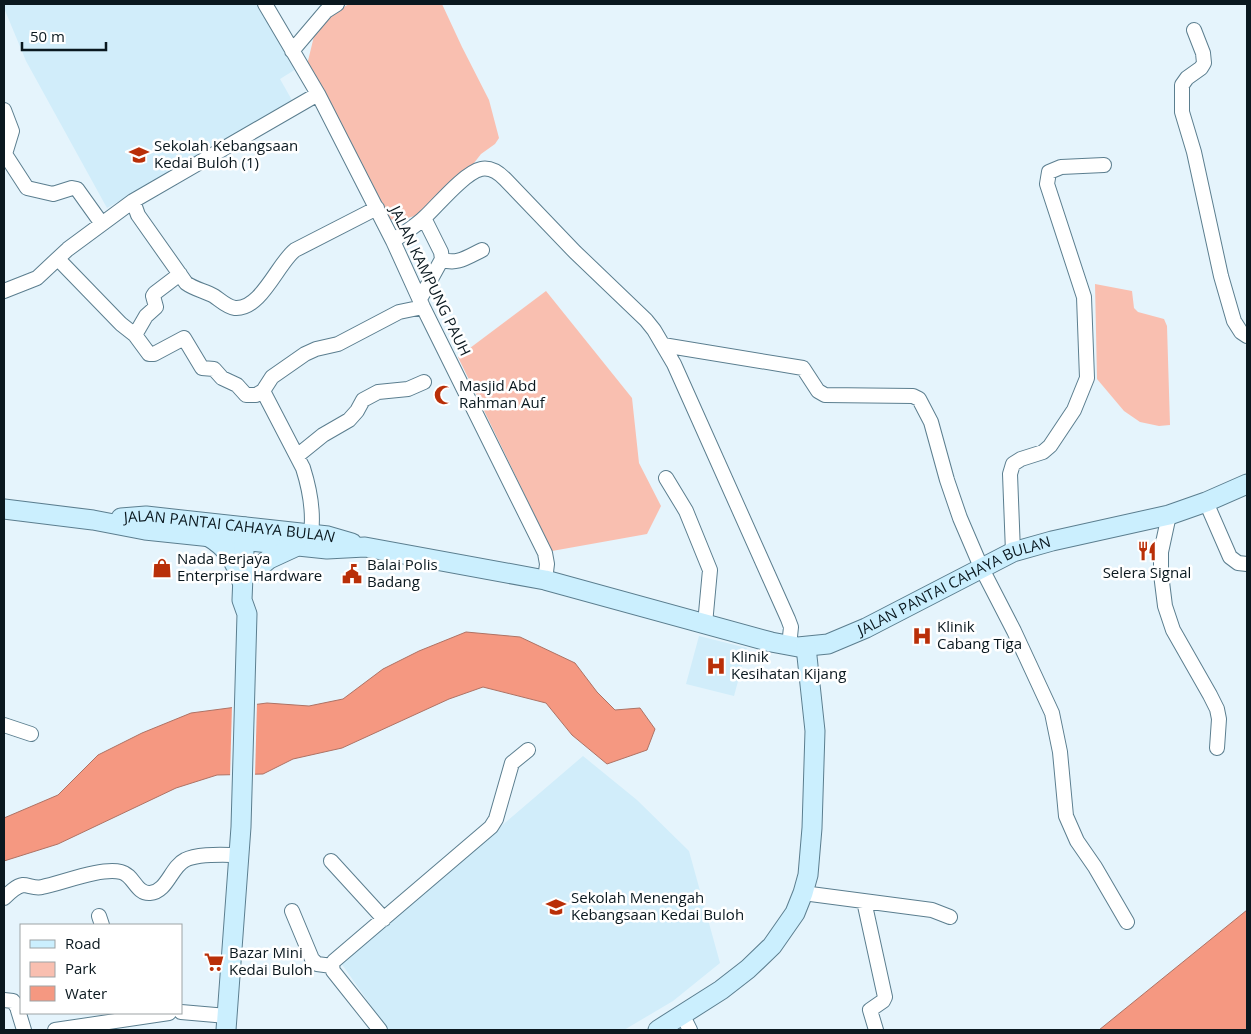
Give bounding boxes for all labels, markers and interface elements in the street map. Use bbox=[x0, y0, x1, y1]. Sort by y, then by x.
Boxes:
scale bar bbox=[22, 20, 106, 52]
text: 50 m bbox=[30, 26, 65, 46]
place label: Sekolah Kebangsaan Kedai Buloh (1) bbox=[154, 135, 298, 172]
school or university icon: Sekolah Kebangsaan Kedai Buloh (1) bbox=[128, 144, 150, 166]
street label: JALAN KAMPUNG PAUH bbox=[385, 200, 476, 359]
place label: Masjid Abd Rahman Auf bbox=[459, 375, 546, 412]
mosque icon: Masjid Abd Rahman Auf bbox=[433, 384, 455, 406]
street label: JALAN PANTAI CAHAYA BULAN bbox=[121, 505, 338, 547]
street label: JALAN PANTAI CAHAYA BULAN bbox=[852, 531, 1053, 640]
restaurant icon: Selera Signal bbox=[1136, 540, 1158, 562]
place label: Nada Berjaya Enterprise Hardware bbox=[177, 548, 322, 585]
place label: Balai Polis Badang bbox=[367, 554, 438, 591]
shop icon: Nada Berjaya Enterprise Hardware bbox=[151, 557, 173, 579]
place label: Selera Signal bbox=[1103, 562, 1191, 582]
public building icon: Balai Polis Badang bbox=[341, 563, 363, 585]
place label: Klinik Cabang Tiga bbox=[937, 616, 1022, 653]
hospital icon: Klinik Cabang Tiga bbox=[911, 625, 933, 647]
place label: Klinik Kesihatan Kijang bbox=[731, 646, 846, 683]
hospital icon: Klinik Kesihatan Kijang bbox=[705, 655, 727, 677]
place label: Sekolah Menengah Kebangsaan Kedai Buloh bbox=[571, 887, 744, 924]
school or university icon: Sekolah Menengah Kebangsaan Kedai Buloh bbox=[545, 896, 567, 918]
legend bbox=[20, 924, 182, 1014]
text: Road bbox=[65, 933, 101, 953]
place label: Bazar Mini Kedai Buloh bbox=[229, 942, 313, 979]
supermarket icon: Bazar Mini Kedai Buloh bbox=[203, 951, 225, 973]
text: Park bbox=[65, 958, 96, 978]
text: Water bbox=[65, 983, 107, 1003]

